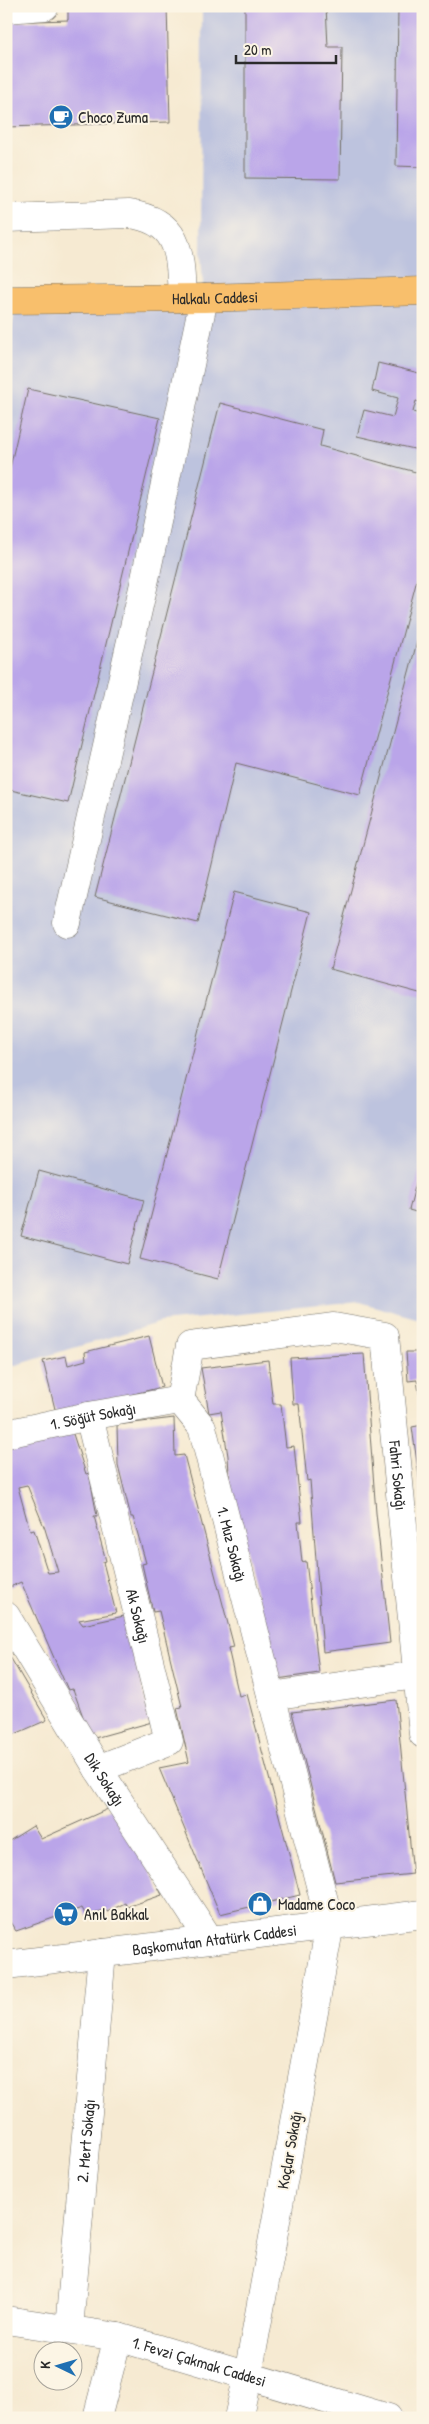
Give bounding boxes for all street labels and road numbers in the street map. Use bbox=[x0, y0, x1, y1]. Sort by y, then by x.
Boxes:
street label: Halkalı Caddesi bbox=[172, 285, 258, 309]
street label: 1. Söğüt Sokağı bbox=[48, 1397, 138, 1435]
street label: Fahri Sokağı bbox=[384, 1439, 413, 1511]
street label: 1. Muz Sokağı bbox=[212, 1504, 252, 1584]
street label: Ak Sokağı bbox=[121, 1586, 156, 1646]
street label: Dik Sokağı bbox=[80, 1749, 130, 1810]
street label: Başkomutan Atatürk Caddesi bbox=[131, 1919, 298, 1960]
street label: 2. Mert Sokağı bbox=[71, 2098, 100, 2183]
street label: Koçlar Sokağı bbox=[271, 2109, 307, 2191]
street label: 1. Fevzi Çakmak Caddesi bbox=[130, 2331, 269, 2392]

